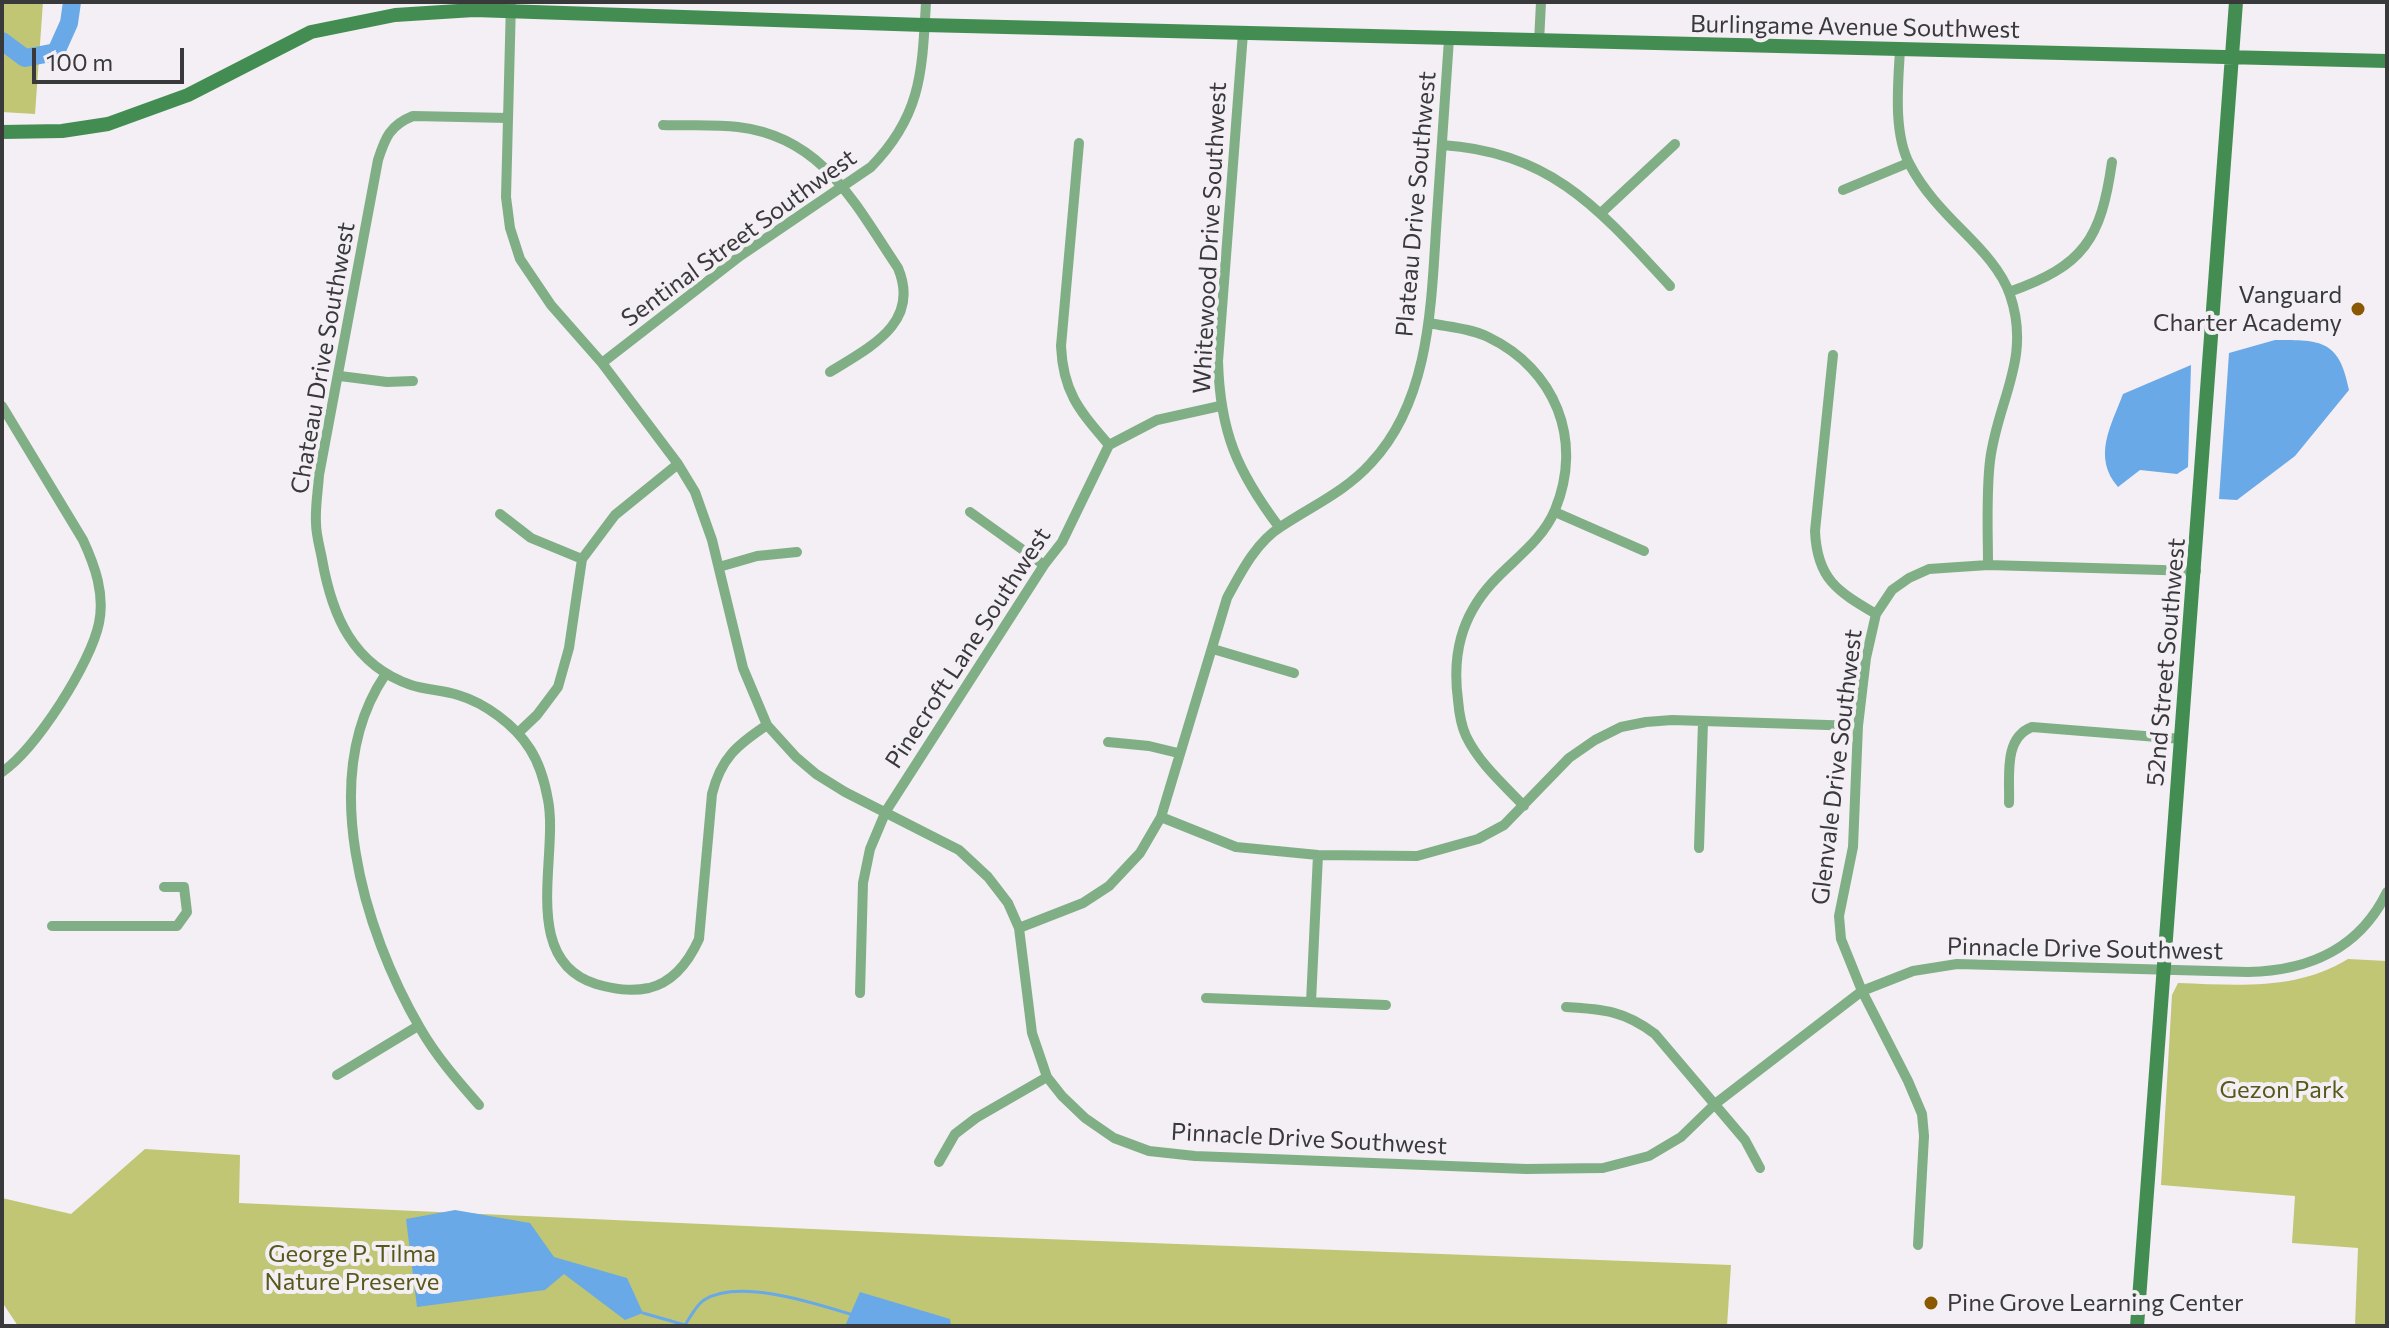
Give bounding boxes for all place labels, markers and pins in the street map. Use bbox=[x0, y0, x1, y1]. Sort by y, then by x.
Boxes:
place label: Vanguard Charter Academy bbox=[2153, 281, 2342, 337]
marker: Vanguard Charter Academy bbox=[2349, 300, 2367, 318]
place label: Pine Grove Learning Center bbox=[1947, 1289, 2244, 1317]
marker: Pine Grove Learning Center bbox=[1922, 1294, 1940, 1312]

